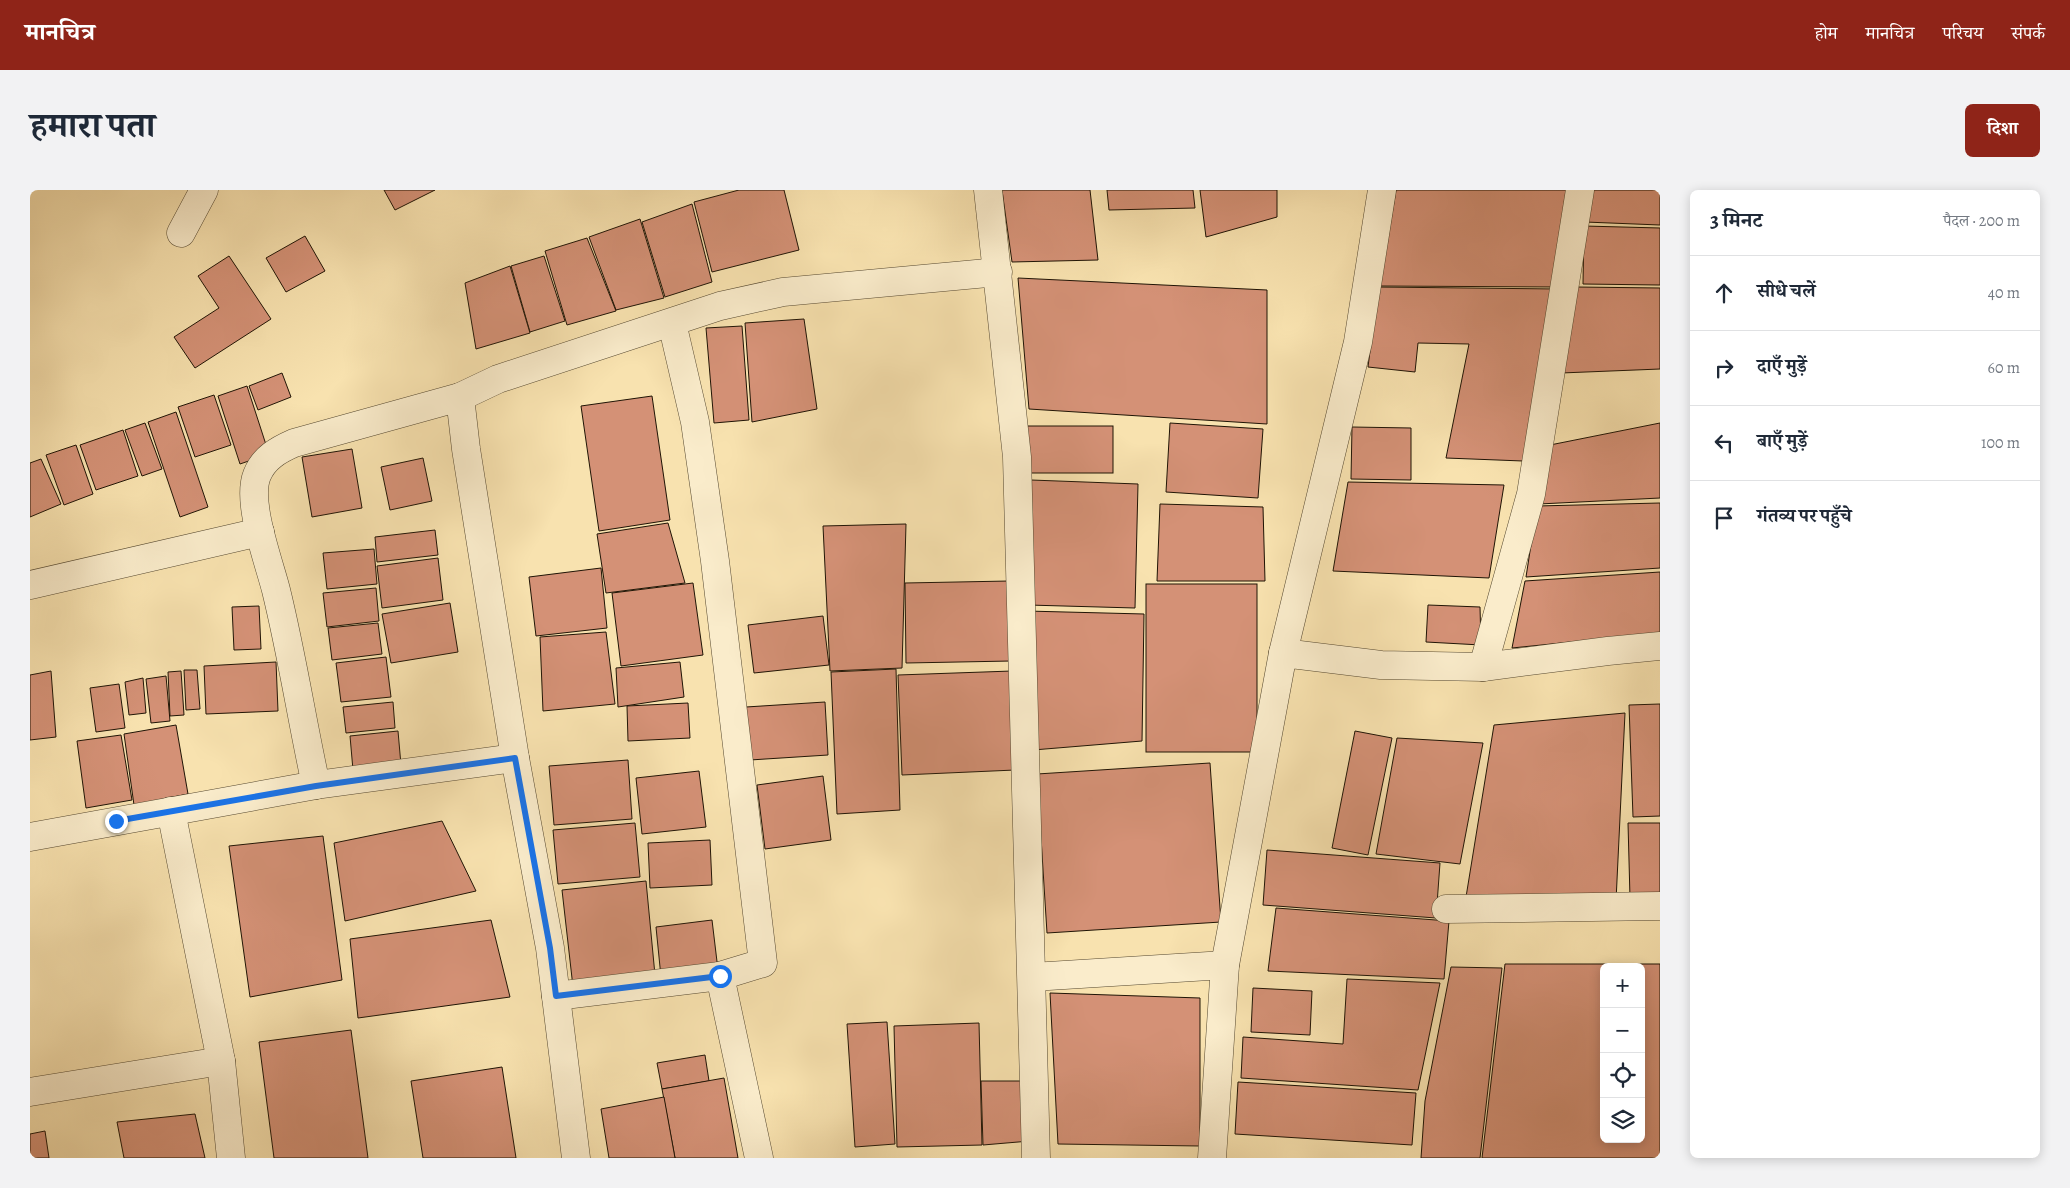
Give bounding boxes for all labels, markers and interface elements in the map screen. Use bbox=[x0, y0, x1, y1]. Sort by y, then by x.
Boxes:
text: मानचित्र bbox=[25, 16, 95, 48]
text: होम bbox=[1815, 21, 1838, 45]
text: मानचित्र bbox=[1866, 21, 1914, 45]
text: परिचय bbox=[1942, 21, 1983, 45]
text: संपर्क bbox=[2011, 21, 2045, 45]
text: हमारा पता bbox=[30, 101, 155, 149]
button: दिशा bbox=[1965, 104, 2040, 157]
text: 3 मिनट bbox=[1710, 206, 1762, 234]
text: पैदल · 200 m bbox=[1943, 210, 2020, 232]
text: सीधे चलें bbox=[1757, 278, 1815, 304]
icon: ahead bbox=[1710, 279, 1738, 307]
text: 40 m bbox=[1988, 282, 2020, 304]
text: दाएँ मुड़ें bbox=[1757, 353, 1807, 379]
icon: right bbox=[1710, 354, 1738, 382]
text: 60 m bbox=[1988, 357, 2020, 379]
text: बाएँ मुड़ें bbox=[1757, 428, 1807, 454]
icon: left bbox=[1710, 429, 1738, 457]
text: 100 m bbox=[1981, 432, 2020, 454]
text: गंतव्य पर पहुँचे bbox=[1757, 503, 1852, 529]
icon: arrive bbox=[1710, 504, 1738, 532]
route end bbox=[105, 810, 128, 833]
map controls bbox=[1600, 963, 1645, 1143]
button: + bbox=[1600, 963, 1645, 1008]
route start bbox=[709, 965, 732, 988]
button: − bbox=[1600, 1008, 1645, 1053]
button: locate bbox=[1600, 1053, 1645, 1098]
button: layers bbox=[1600, 1098, 1645, 1143]

